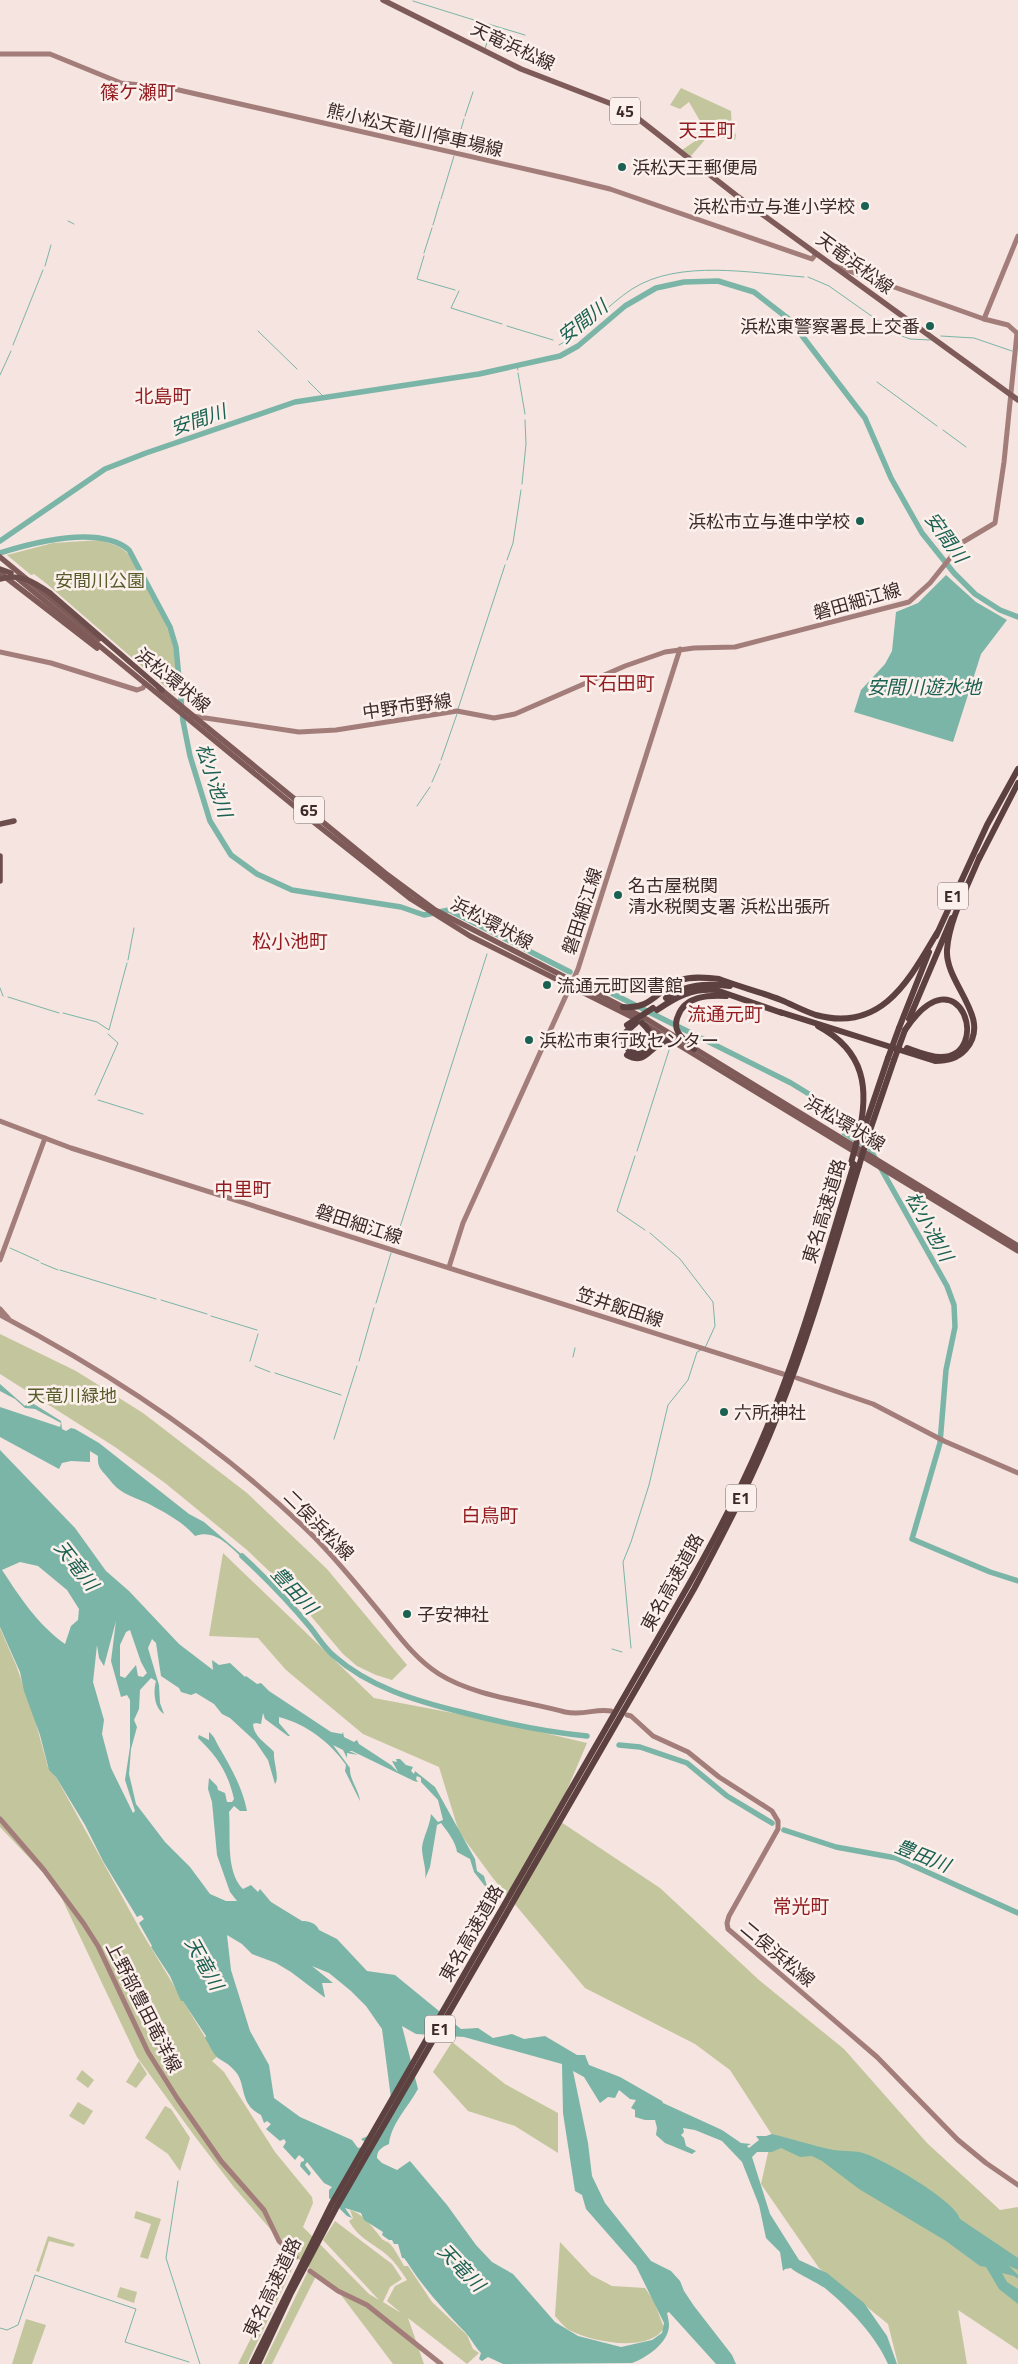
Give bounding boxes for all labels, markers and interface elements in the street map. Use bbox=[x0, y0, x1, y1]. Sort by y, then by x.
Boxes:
street label: 天竜浜松線 bbox=[467, 15, 559, 77]
district label: 篠ケ瀬町 bbox=[100, 77, 176, 106]
street label: 熊小松天竜川停車場線 bbox=[324, 97, 506, 163]
road number: 45 bbox=[610, 98, 640, 124]
district label: 天王町 bbox=[678, 115, 736, 144]
place label: 浜松天王郵便局 bbox=[632, 154, 758, 181]
marker: 浜松天王郵便局 bbox=[616, 161, 628, 173]
place label: 浜松市立与進小学校 bbox=[693, 193, 855, 220]
marker: 浜松市立与進小学校 bbox=[859, 200, 871, 212]
street label: 天竜浜松線 bbox=[811, 226, 899, 300]
water label: 安間川 bbox=[551, 291, 615, 350]
place label: 浜松東警察署長上交番 bbox=[740, 313, 920, 340]
marker: 浜松東警察署長上交番 bbox=[924, 320, 936, 332]
district label: 北島町 bbox=[134, 381, 192, 410]
water label: 安間川 bbox=[166, 395, 232, 442]
water label: 安間川 bbox=[919, 505, 977, 570]
place label: 浜松市立与進中学校 bbox=[688, 508, 850, 535]
marker: 浜松市立与進中学校 bbox=[854, 515, 866, 527]
park label: 安間川公園 bbox=[55, 567, 145, 594]
street label: 磐田細江線 bbox=[810, 576, 904, 626]
street label: 浜松環状線 bbox=[130, 641, 216, 719]
district label: 下石田町 bbox=[579, 668, 655, 697]
water label: 安間川遊水地 bbox=[867, 672, 983, 701]
street label: 中野市野線 bbox=[361, 686, 453, 726]
water label: 松小池川 bbox=[189, 739, 241, 823]
road number: 65 bbox=[294, 796, 324, 824]
street label: 磐田細江線 bbox=[555, 864, 609, 958]
place label: 名古屋税関 清水税関支署 浜松出張所 bbox=[628, 872, 830, 920]
road number: E1 bbox=[938, 882, 968, 909]
marker: 名古屋税関 清水税関支署 浜松出張所 bbox=[612, 889, 624, 901]
street label: 浜松環状線 bbox=[446, 890, 538, 956]
district label: 松小池町 bbox=[252, 926, 328, 955]
place label: 流通元町図書館 bbox=[557, 972, 683, 999]
marker: 流通元町図書館 bbox=[541, 979, 553, 991]
district label: 流通元町 bbox=[687, 999, 763, 1028]
place label: 浜松市東行政センター bbox=[539, 1027, 719, 1054]
marker: 浜松市東行政センター bbox=[523, 1034, 535, 1046]
street label: 浜松環状線 bbox=[799, 1088, 891, 1158]
street label: 東名高速道路 bbox=[795, 1155, 853, 1267]
district label: 中里町 bbox=[214, 1174, 272, 1203]
water label: 松小池川 bbox=[899, 1186, 962, 1268]
street label: 磐田細江線 bbox=[312, 1197, 406, 1251]
street label: 笠井飯田線 bbox=[573, 1280, 667, 1334]
park label: 天竜川緑地 bbox=[27, 1382, 117, 1409]
place label: 六所神社 bbox=[734, 1399, 806, 1426]
marker: 六所神社 bbox=[718, 1406, 730, 1418]
street label: 二俣浜松線 bbox=[278, 1484, 360, 1566]
road number: E1 bbox=[726, 1485, 756, 1512]
district label: 白鳥町 bbox=[461, 1500, 519, 1529]
street label: 東名高速道路 bbox=[634, 1528, 710, 1636]
water label: 天竜川 bbox=[48, 1534, 107, 1598]
water label: 豊田川 bbox=[265, 1559, 326, 1622]
place label: 子安神社 bbox=[417, 1601, 489, 1628]
marker: 子安神社 bbox=[401, 1608, 413, 1620]
water label: 豊田川 bbox=[891, 1831, 957, 1880]
street label: 東名高速道路 bbox=[432, 1879, 510, 1987]
district label: 常光町 bbox=[772, 1891, 830, 1920]
street label: 二俣浜松線 bbox=[735, 1915, 821, 1993]
water label: 天竜川 bbox=[178, 1931, 232, 1997]
street label: 上野部豊田竜洋線 bbox=[99, 1937, 189, 2077]
road number: E1 bbox=[425, 2016, 455, 2042]
street label: 東名高速道路 bbox=[236, 2233, 308, 2341]
water label: 天竜川 bbox=[432, 2236, 494, 2299]

